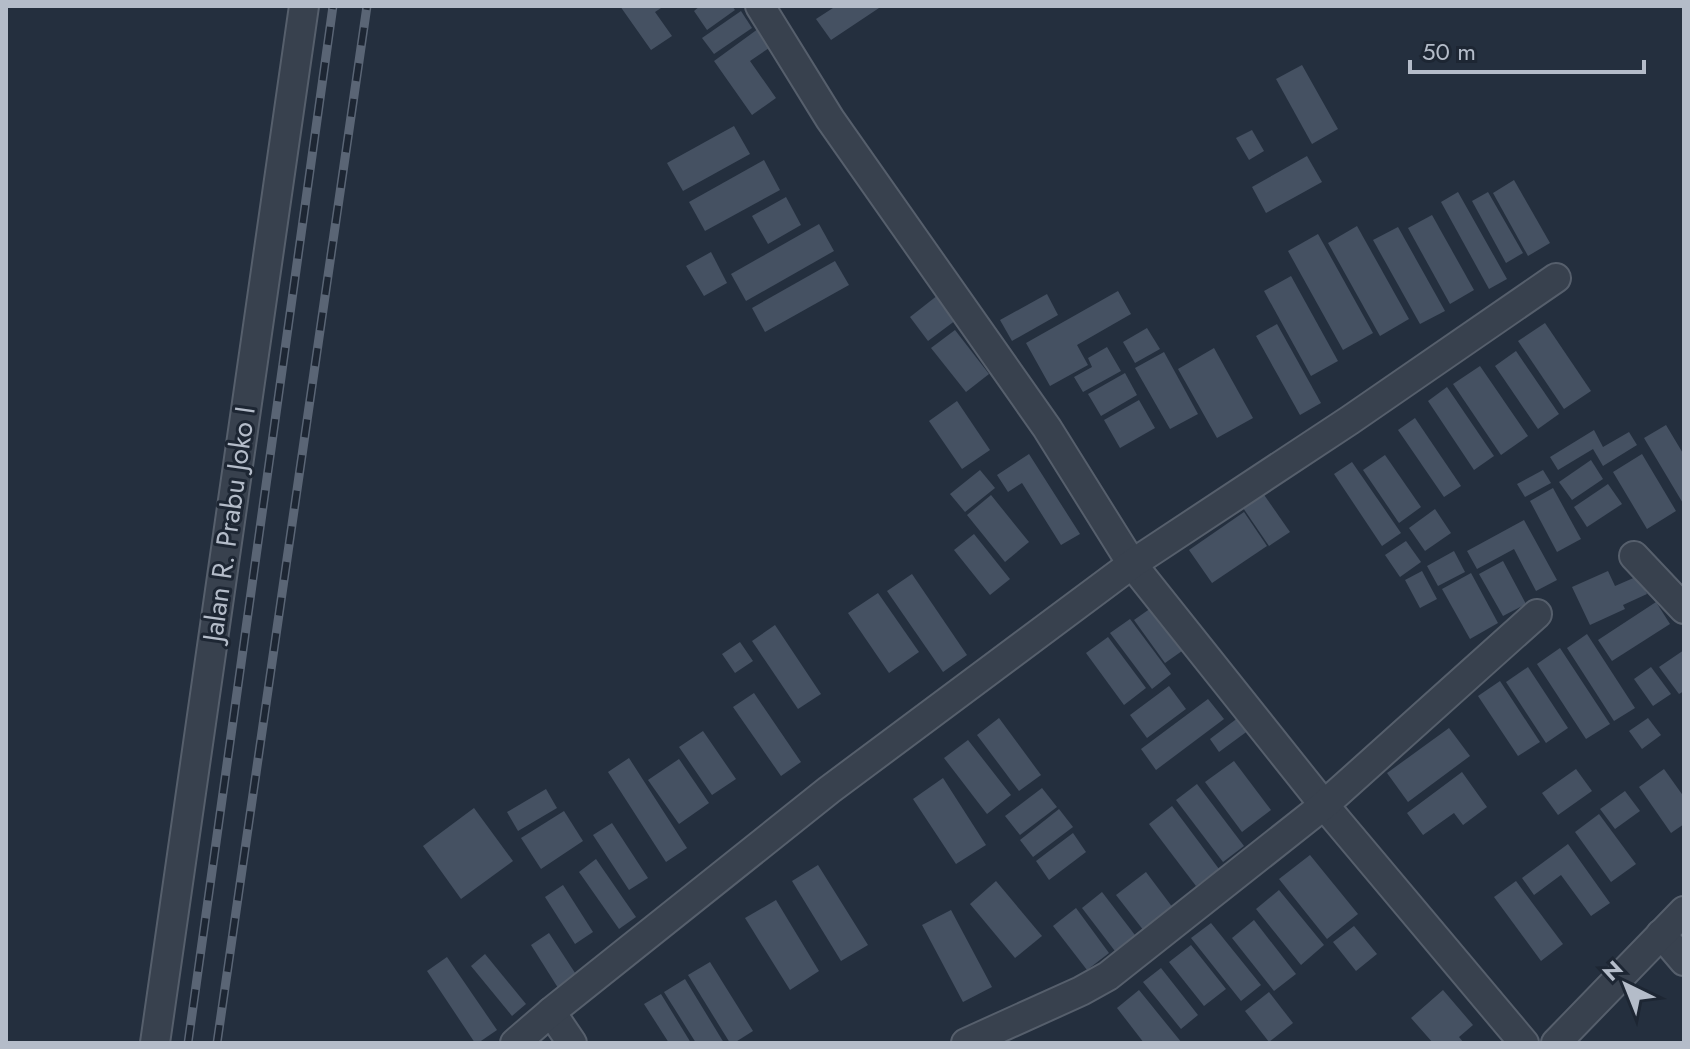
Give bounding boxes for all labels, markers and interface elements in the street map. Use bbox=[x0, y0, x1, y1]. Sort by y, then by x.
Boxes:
scale bar bbox=[1410, 24, 1644, 74]
text: 50 m bbox=[1422, 34, 1476, 69]
street label: Jalan R. Prabu Joko I bbox=[192, 404, 266, 648]
north arrow bbox=[1586, 945, 1666, 1025]
text: N bbox=[1595, 953, 1630, 988]

